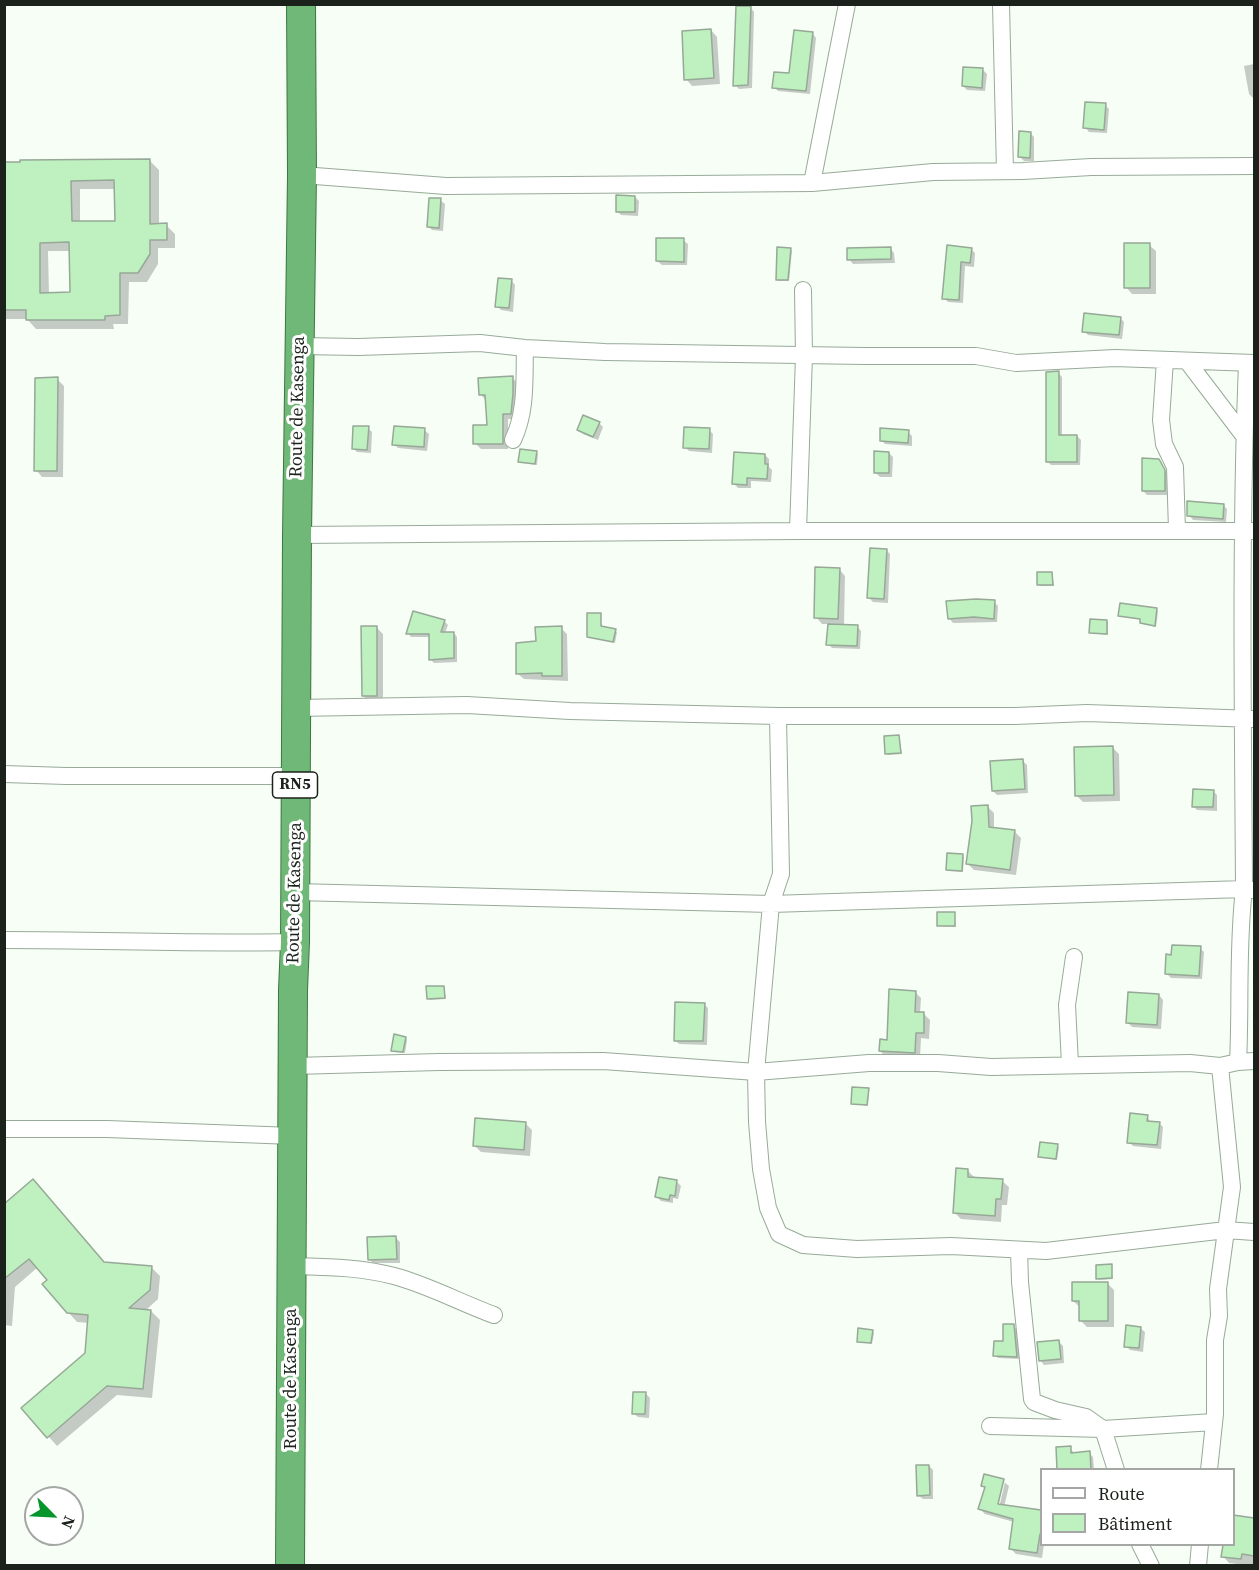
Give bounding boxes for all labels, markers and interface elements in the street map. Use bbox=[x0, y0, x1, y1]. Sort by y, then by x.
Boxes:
street label: Route de Kasenga bbox=[286, 336, 310, 478]
road number: RN5 bbox=[272, 772, 318, 798]
street label: Route de Kasenga bbox=[283, 822, 307, 964]
street label: Route de Kasenga bbox=[280, 1308, 302, 1450]
legend bbox=[1040, 1468, 1235, 1546]
text: Route bbox=[1098, 1481, 1145, 1506]
north arrow bbox=[24, 1486, 84, 1546]
text: Bâtiment bbox=[1098, 1511, 1172, 1536]
text: N bbox=[56, 1513, 81, 1532]

